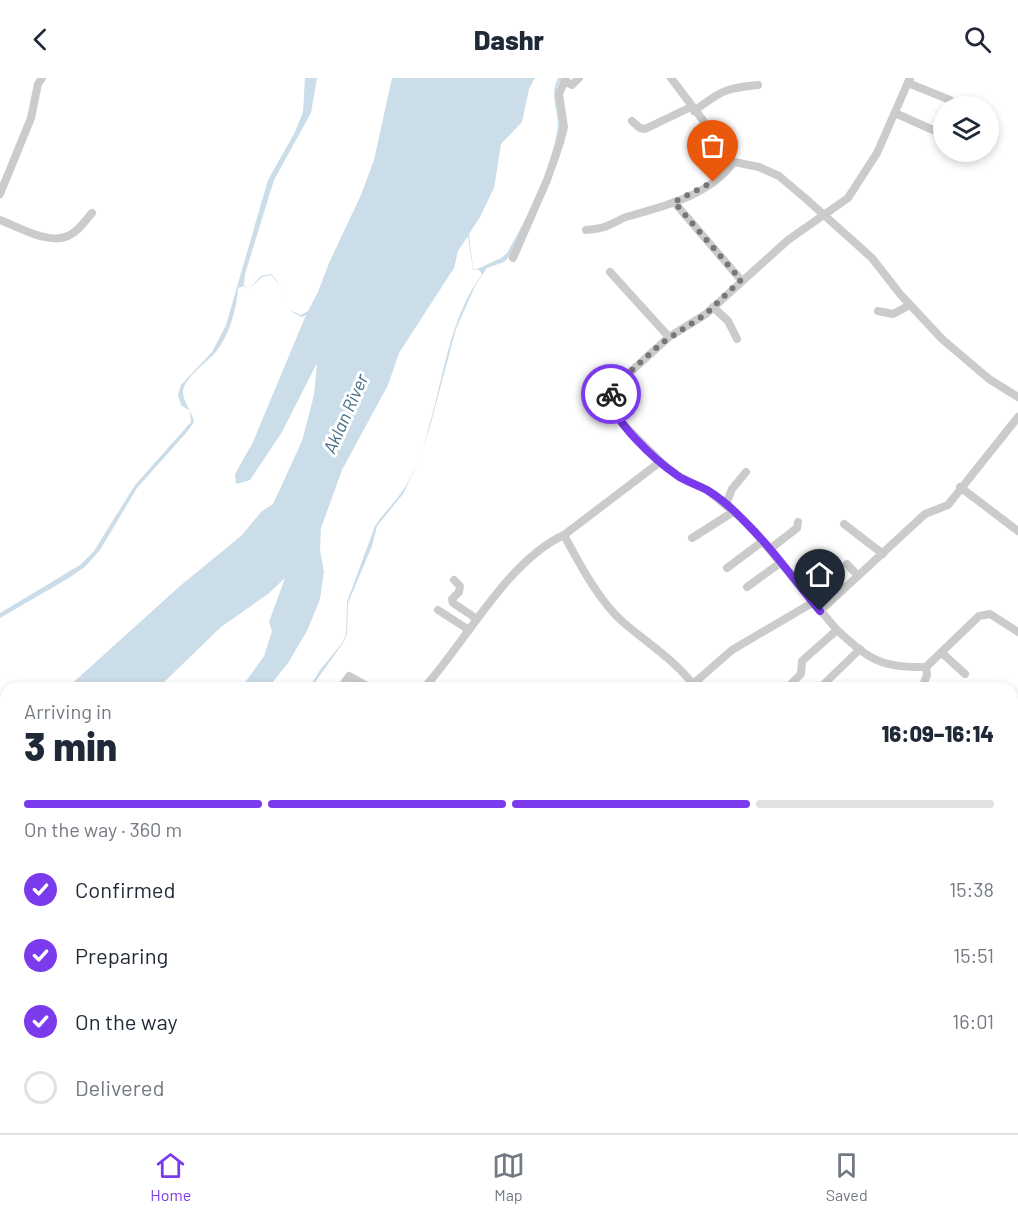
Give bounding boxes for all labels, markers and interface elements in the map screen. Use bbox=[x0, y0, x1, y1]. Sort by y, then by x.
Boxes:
icon: back bbox=[24, 23, 57, 56]
text: Dashr bbox=[474, 23, 544, 55]
icon: search bbox=[961, 23, 994, 56]
map controls bbox=[933, 96, 999, 162]
button: layers bbox=[933, 96, 999, 162]
pin bbox=[687, 120, 738, 182]
icon: bag bbox=[696, 129, 729, 162]
courier bbox=[581, 364, 641, 424]
water label: Aklan River bbox=[318, 370, 373, 457]
icon: bike bbox=[595, 378, 628, 411]
pin bbox=[794, 549, 845, 611]
icon: home bbox=[803, 558, 836, 591]
text: Arriving in bbox=[24, 699, 112, 723]
text: 16:09–16:14 bbox=[881, 720, 994, 746]
text: 3 min bbox=[24, 722, 117, 769]
text: On the way · 360 m bbox=[24, 817, 182, 841]
icon: check bbox=[24, 873, 57, 906]
text: Confirmed bbox=[75, 876, 175, 902]
text: 15:38 bbox=[949, 877, 994, 901]
icon: check bbox=[24, 939, 57, 972]
text: Preparing bbox=[75, 942, 168, 968]
text: 15:51 bbox=[953, 943, 994, 967]
icon: check bbox=[24, 1005, 57, 1038]
text: On the way bbox=[75, 1008, 178, 1034]
text: 16:01 bbox=[952, 1009, 994, 1033]
text: Delivered bbox=[75, 1074, 164, 1100]
tab: Home bbox=[150, 1149, 191, 1204]
tab: Map bbox=[492, 1149, 525, 1204]
tab: Saved bbox=[826, 1149, 868, 1204]

